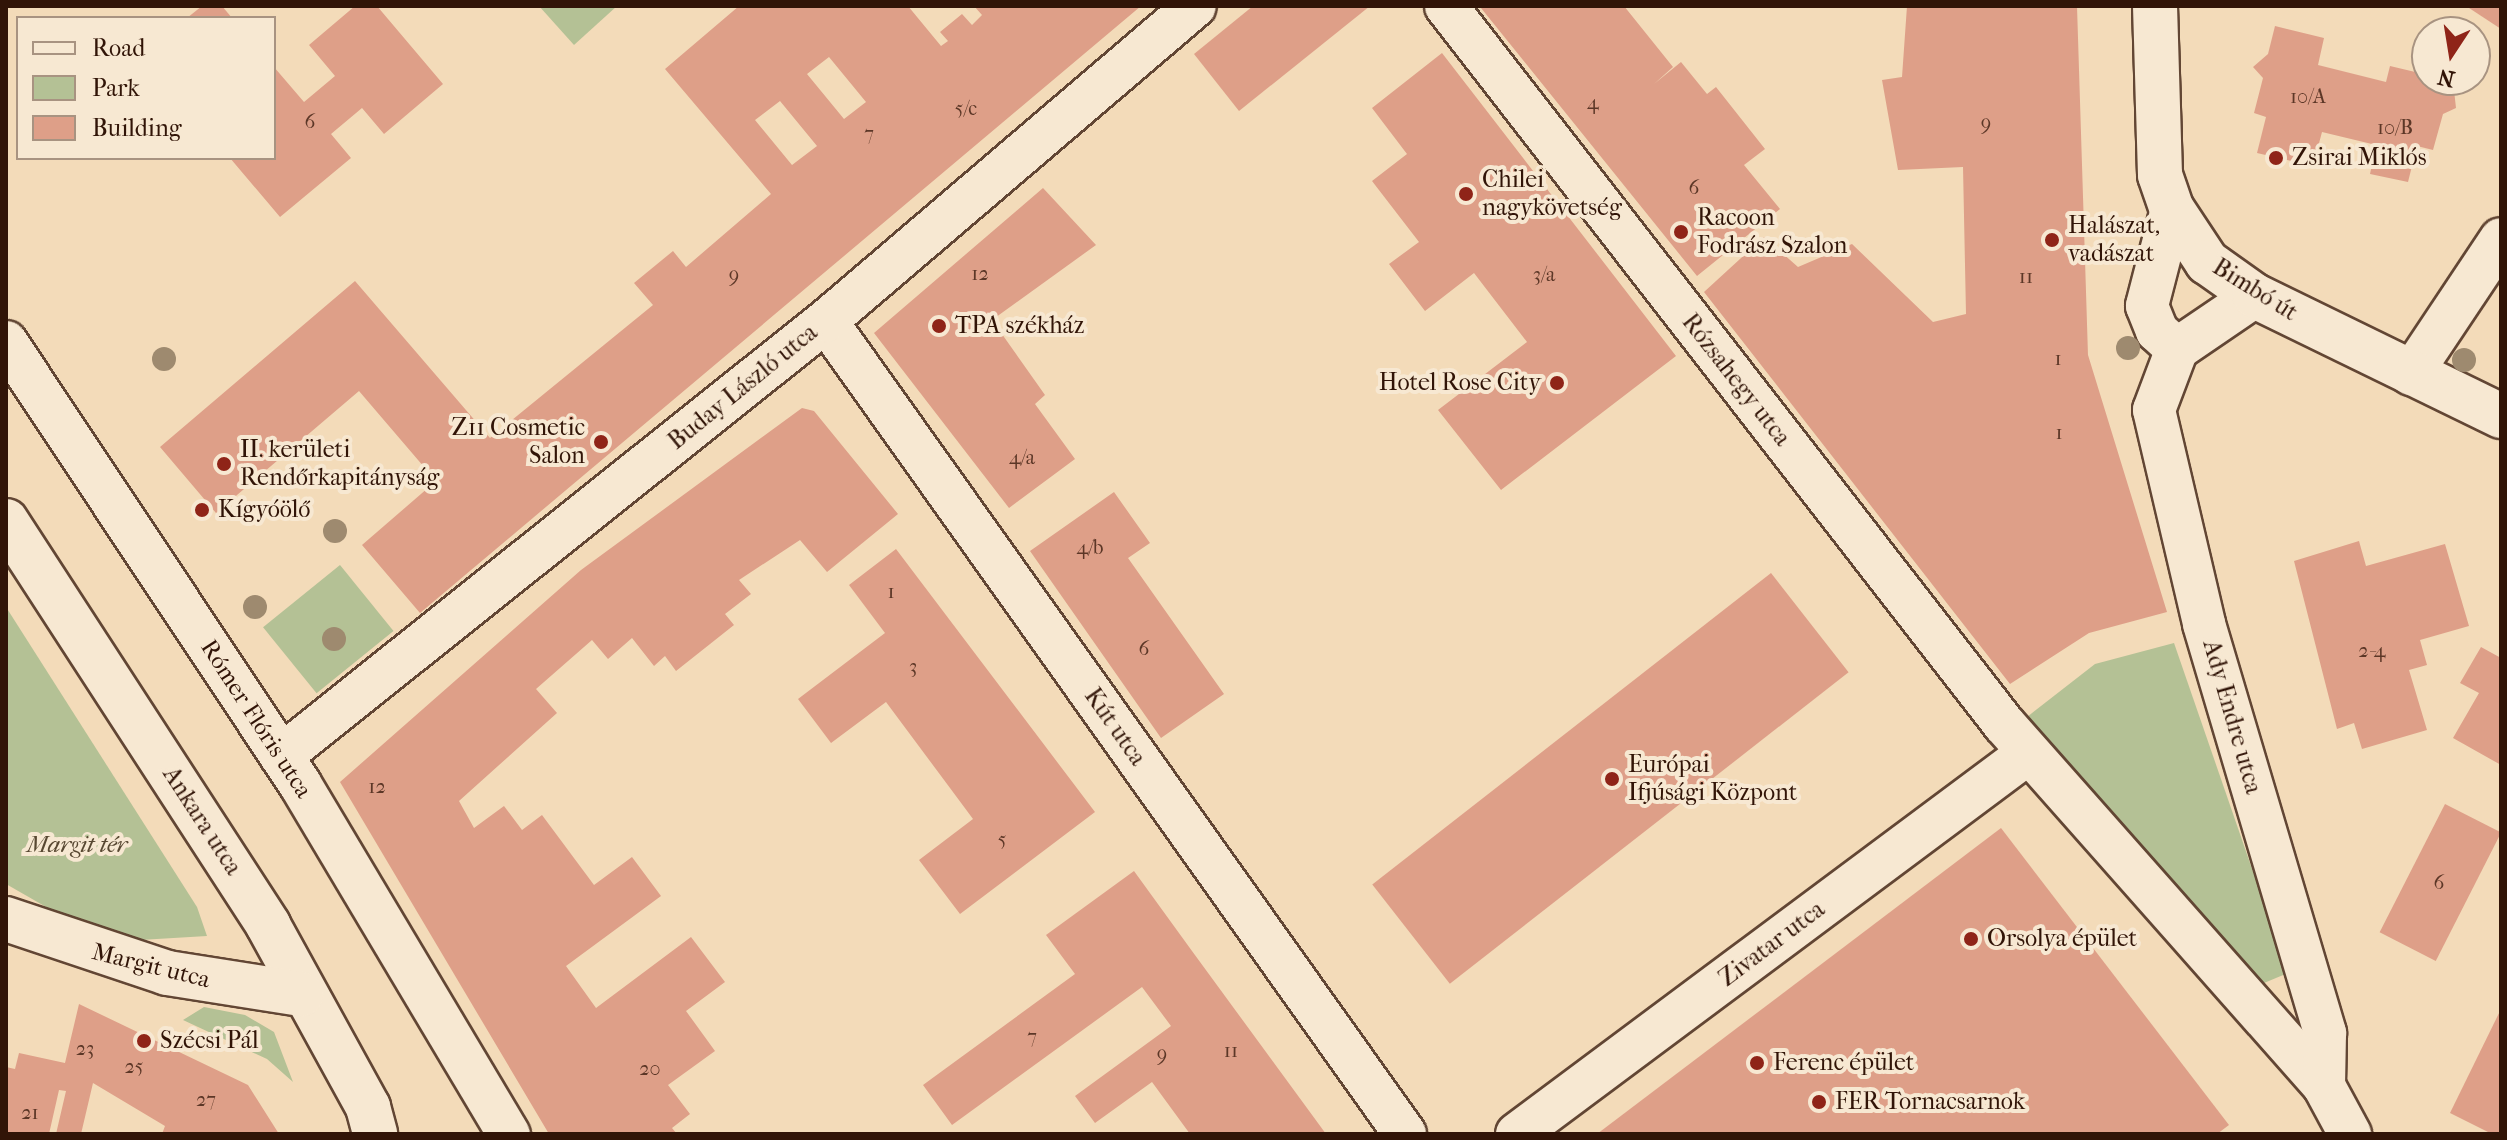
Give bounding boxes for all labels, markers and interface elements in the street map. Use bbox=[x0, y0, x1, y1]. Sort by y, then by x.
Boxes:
legend bbox=[16, 16, 276, 160]
north arrow bbox=[2411, 16, 2491, 96]
text: Road bbox=[92, 34, 145, 62]
text: N bbox=[2436, 63, 2457, 92]
text: Park bbox=[92, 74, 140, 102]
house number: 10/A bbox=[2290, 84, 2326, 108]
house number: 4 bbox=[1587, 90, 1599, 114]
house number: 5/c bbox=[955, 96, 977, 120]
house number: 6 bbox=[305, 109, 315, 133]
house number: 9 bbox=[1981, 111, 1991, 135]
text: Building bbox=[92, 114, 182, 142]
house number: 10/B bbox=[2377, 115, 2413, 139]
house number: 7 bbox=[864, 121, 874, 145]
place label: Zsirai Miklós bbox=[2292, 144, 2427, 172]
marker: Zsirai Miklós bbox=[2267, 149, 2285, 167]
place label: Chilei nagykövetség bbox=[1482, 166, 1622, 222]
house number: 6 bbox=[1689, 175, 1699, 199]
marker: Chilei nagykövetség bbox=[1457, 185, 1475, 203]
place label: Racoon Fodrász Szalon bbox=[1697, 204, 1847, 260]
place label: Halászat, vadászat bbox=[2068, 212, 2160, 268]
marker: Racoon Fodrász Szalon bbox=[1672, 223, 1690, 241]
marker: Halászat, vadászat bbox=[2043, 231, 2061, 249]
street label: Bimbó út bbox=[2207, 253, 2303, 327]
house number: 12 bbox=[971, 261, 989, 285]
house number: 3/a bbox=[1533, 262, 1555, 286]
house number: 9 bbox=[729, 263, 739, 287]
house number: 11 bbox=[2019, 264, 2033, 288]
street label: Rózsahegy utca bbox=[1676, 308, 1796, 452]
place label: TPA székház bbox=[955, 312, 1084, 340]
marker: TPA székház bbox=[930, 317, 948, 335]
street label: Buday László utca bbox=[663, 318, 823, 456]
house number: 1 bbox=[2054, 346, 2062, 370]
place label: Hotel Rose City bbox=[1379, 369, 1541, 397]
marker: Hotel Rose City bbox=[1548, 374, 1566, 392]
place label: Z11 Cosmetic Salon bbox=[451, 414, 585, 470]
house number: 1 bbox=[2055, 420, 2063, 444]
marker: Z11 Cosmetic Salon bbox=[592, 433, 610, 451]
place label: II. kerületi Rendőrkapitányság bbox=[240, 436, 439, 492]
house number: 4/a bbox=[1009, 445, 1035, 469]
marker: II. kerületi Rendőrkapitányság bbox=[215, 455, 233, 473]
place label: Kígyóölő bbox=[218, 496, 310, 524]
marker: Kígyóölő bbox=[193, 501, 211, 519]
house number: 4/b bbox=[1076, 535, 1104, 559]
house number: 1 bbox=[887, 579, 895, 603]
street label: Rómer Flóris utca bbox=[194, 634, 318, 804]
house number: 6 bbox=[1139, 636, 1149, 660]
street label: Ady Endre utca bbox=[2196, 637, 2268, 797]
house number: 2-4 bbox=[2358, 638, 2386, 662]
house number: 3 bbox=[909, 654, 917, 678]
street label: Kút utca bbox=[1078, 683, 1152, 771]
place label: Európai Ifjúsági Központ bbox=[1628, 751, 1797, 807]
street label: Ankara utca bbox=[156, 762, 248, 880]
marker: Európai Ifjúsági Központ bbox=[1603, 770, 1621, 788]
house number: 12 bbox=[368, 774, 386, 798]
house number: 5 bbox=[998, 827, 1006, 851]
park label: Margit tér bbox=[27, 831, 127, 859]
house number: 6 bbox=[2434, 870, 2444, 894]
street label: Zivatar utca bbox=[1714, 895, 1830, 993]
place label: Orsolya épület bbox=[1987, 925, 2137, 953]
marker: Orsolya épület bbox=[1962, 930, 1980, 948]
street label: Margit utca bbox=[89, 937, 213, 995]
house number: 7 bbox=[1027, 1024, 1037, 1048]
place label: Szécsi Pál bbox=[160, 1027, 259, 1055]
marker: Szécsi Pál bbox=[135, 1032, 153, 1050]
house number: 23 bbox=[76, 1036, 94, 1060]
house number: 11 bbox=[1224, 1038, 1238, 1062]
house number: 9 bbox=[1157, 1042, 1167, 1066]
place label: Ferenc épület bbox=[1773, 1049, 1914, 1077]
house number: 25 bbox=[125, 1054, 143, 1078]
marker: Ferenc épület bbox=[1748, 1054, 1766, 1072]
house number: 20 bbox=[639, 1056, 661, 1080]
house number: 27 bbox=[196, 1087, 216, 1111]
place label: FER Tornacsarnok bbox=[1835, 1088, 2025, 1116]
marker: FER Tornacsarnok bbox=[1810, 1093, 1828, 1111]
house number: 21 bbox=[21, 1100, 39, 1124]

